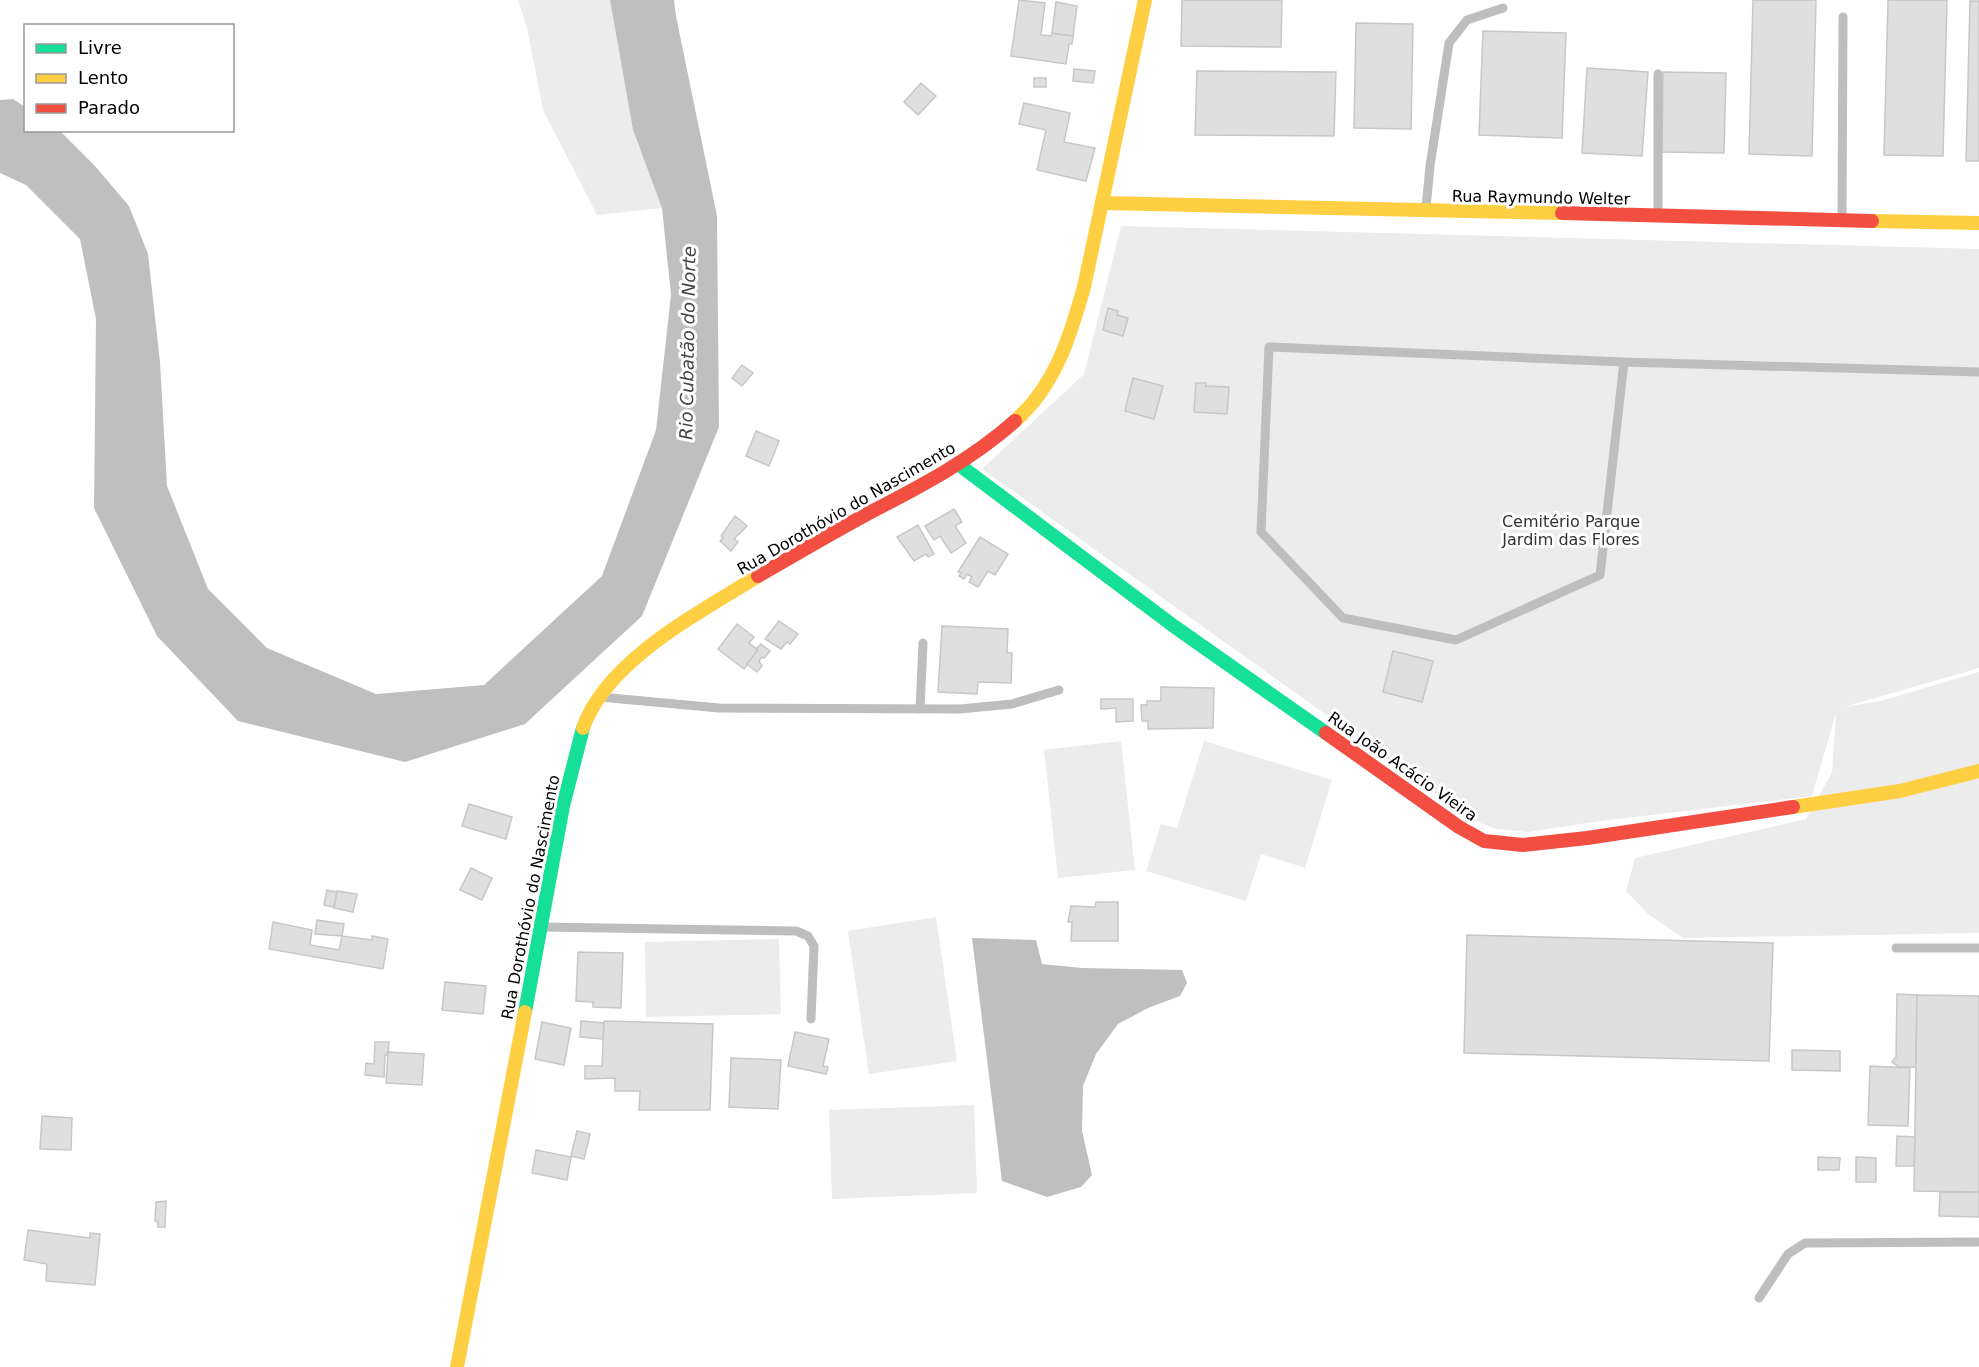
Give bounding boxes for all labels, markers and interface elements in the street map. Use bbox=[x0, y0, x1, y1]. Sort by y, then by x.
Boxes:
legend bbox=[24, 24, 234, 132]
text: Livre bbox=[78, 37, 122, 58]
text: Lento bbox=[78, 67, 128, 88]
text: Parado bbox=[78, 97, 140, 118]
street label: Rua Raymundo Welter bbox=[1452, 186, 1631, 209]
water label: Rio Cubatão do Norte bbox=[675, 246, 700, 440]
street label: Rua Dorothóvio do Nascimento bbox=[734, 438, 959, 579]
park label: Cemitério Parque Jardim das Flores bbox=[1501, 512, 1640, 549]
street label: Rua João Acácio Vieira bbox=[1324, 708, 1481, 825]
street label: Rua Dorothóvio do Nascimento bbox=[497, 773, 564, 1021]

